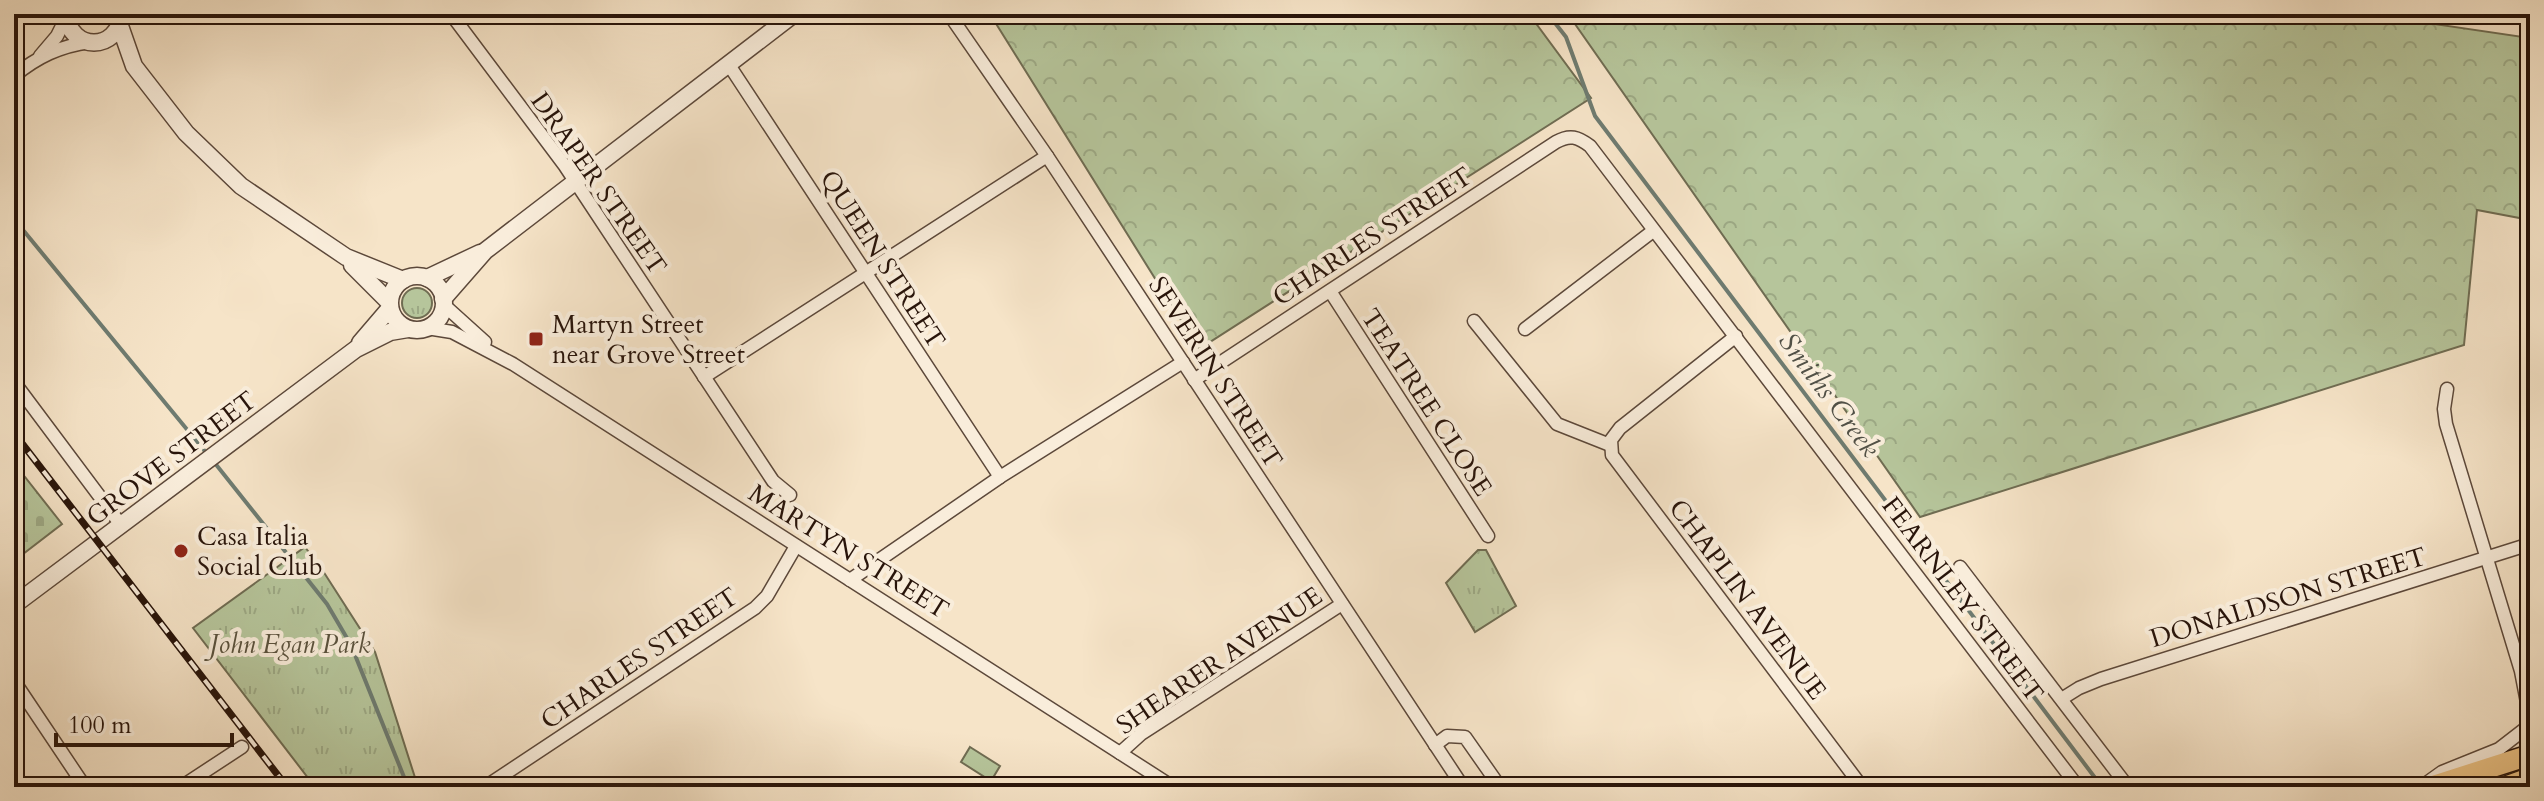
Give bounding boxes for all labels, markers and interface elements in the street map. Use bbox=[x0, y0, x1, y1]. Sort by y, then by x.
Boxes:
street label: DRAPER STREET bbox=[523, 85, 675, 282]
street label: CHARLES STREET bbox=[1266, 159, 1479, 314]
street label: QUEEN STREET bbox=[812, 163, 953, 355]
street label: SEVERIN STREET bbox=[1141, 270, 1291, 475]
street label: TEATREE CLOSE bbox=[1353, 302, 1500, 503]
place label: Martyn Street near Grove Street bbox=[552, 307, 745, 372]
water label: Smiths Creek bbox=[1769, 324, 1889, 465]
marker: Martyn Street near Grove Street bbox=[527, 330, 545, 348]
street label: GROVE STREET bbox=[79, 383, 263, 534]
street label: MARTYN STREET bbox=[742, 476, 955, 627]
street label: FEARNLEY STREET bbox=[1874, 489, 2051, 709]
street label: CHAPLIN AVENUE bbox=[1661, 492, 1835, 707]
place label: Casa Italia Social Club bbox=[197, 519, 323, 584]
street label: DONALDSON STREET bbox=[2146, 539, 2431, 656]
marker: Casa Italia Social Club bbox=[172, 542, 190, 560]
street label: SHEARER AVENUE bbox=[1109, 578, 1329, 742]
street label: CHARLES STREET bbox=[534, 579, 745, 738]
park label: John Egan Park bbox=[203, 627, 371, 662]
scale bar bbox=[56, 697, 232, 747]
text: 100 m bbox=[68, 709, 132, 742]

